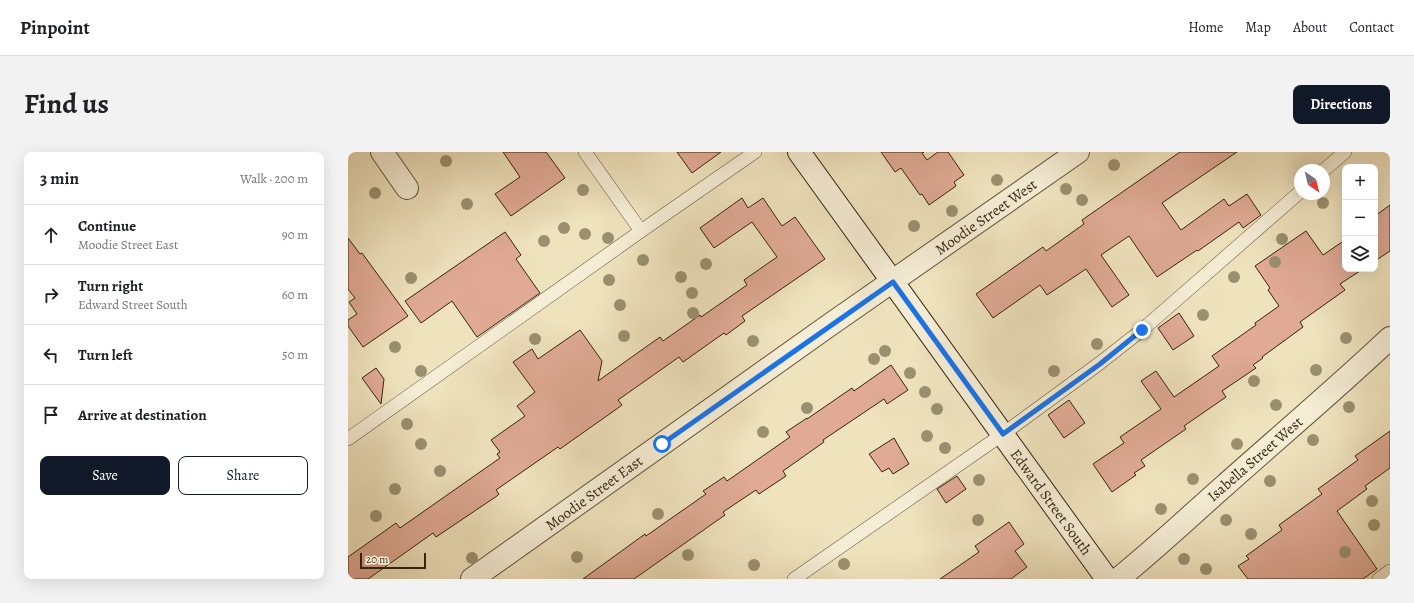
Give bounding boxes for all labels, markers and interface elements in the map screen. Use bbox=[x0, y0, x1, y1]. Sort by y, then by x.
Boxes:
text: Pinpoint bbox=[20, 15, 90, 41]
text: Home bbox=[1188, 18, 1223, 37]
text: Map bbox=[1245, 18, 1271, 37]
text: About bbox=[1293, 18, 1327, 37]
text: Contact bbox=[1349, 18, 1394, 37]
text: Find us bbox=[24, 85, 109, 123]
button: Directions bbox=[1293, 85, 1390, 124]
north arrow bbox=[1294, 164, 1330, 200]
map controls bbox=[1342, 164, 1378, 272]
button: + bbox=[1342, 164, 1378, 200]
text: 3 min bbox=[40, 167, 79, 190]
text: Walk · 200 m bbox=[240, 170, 308, 187]
street label: Moodie Street West bbox=[931, 174, 1041, 260]
button: − bbox=[1342, 200, 1378, 236]
text: Continue bbox=[78, 216, 136, 236]
icon: ahead bbox=[40, 224, 62, 246]
text: 90 m bbox=[282, 226, 308, 243]
text: Moodie Street East bbox=[78, 236, 178, 253]
button: layers bbox=[1342, 236, 1378, 272]
text: Turn right bbox=[78, 276, 143, 296]
icon: right bbox=[40, 284, 62, 306]
text: 60 m bbox=[282, 286, 308, 303]
text: Edward Street South bbox=[78, 296, 188, 313]
route end bbox=[1133, 321, 1151, 339]
icon: left bbox=[40, 344, 62, 366]
text: Turn left bbox=[78, 345, 133, 365]
text: 50 m bbox=[282, 346, 308, 363]
icon: arrive bbox=[40, 404, 62, 426]
text: Arrive at destination bbox=[78, 405, 207, 425]
street label: Isabella Street West bbox=[1203, 412, 1307, 506]
route start bbox=[653, 435, 671, 453]
street label: Edward Street South bbox=[1006, 445, 1096, 559]
street label: Moodie Street East bbox=[541, 451, 647, 535]
button: Save bbox=[40, 456, 170, 495]
button: Share bbox=[178, 456, 308, 495]
scale bar bbox=[360, 551, 426, 570]
text: 20 m bbox=[366, 552, 388, 567]

